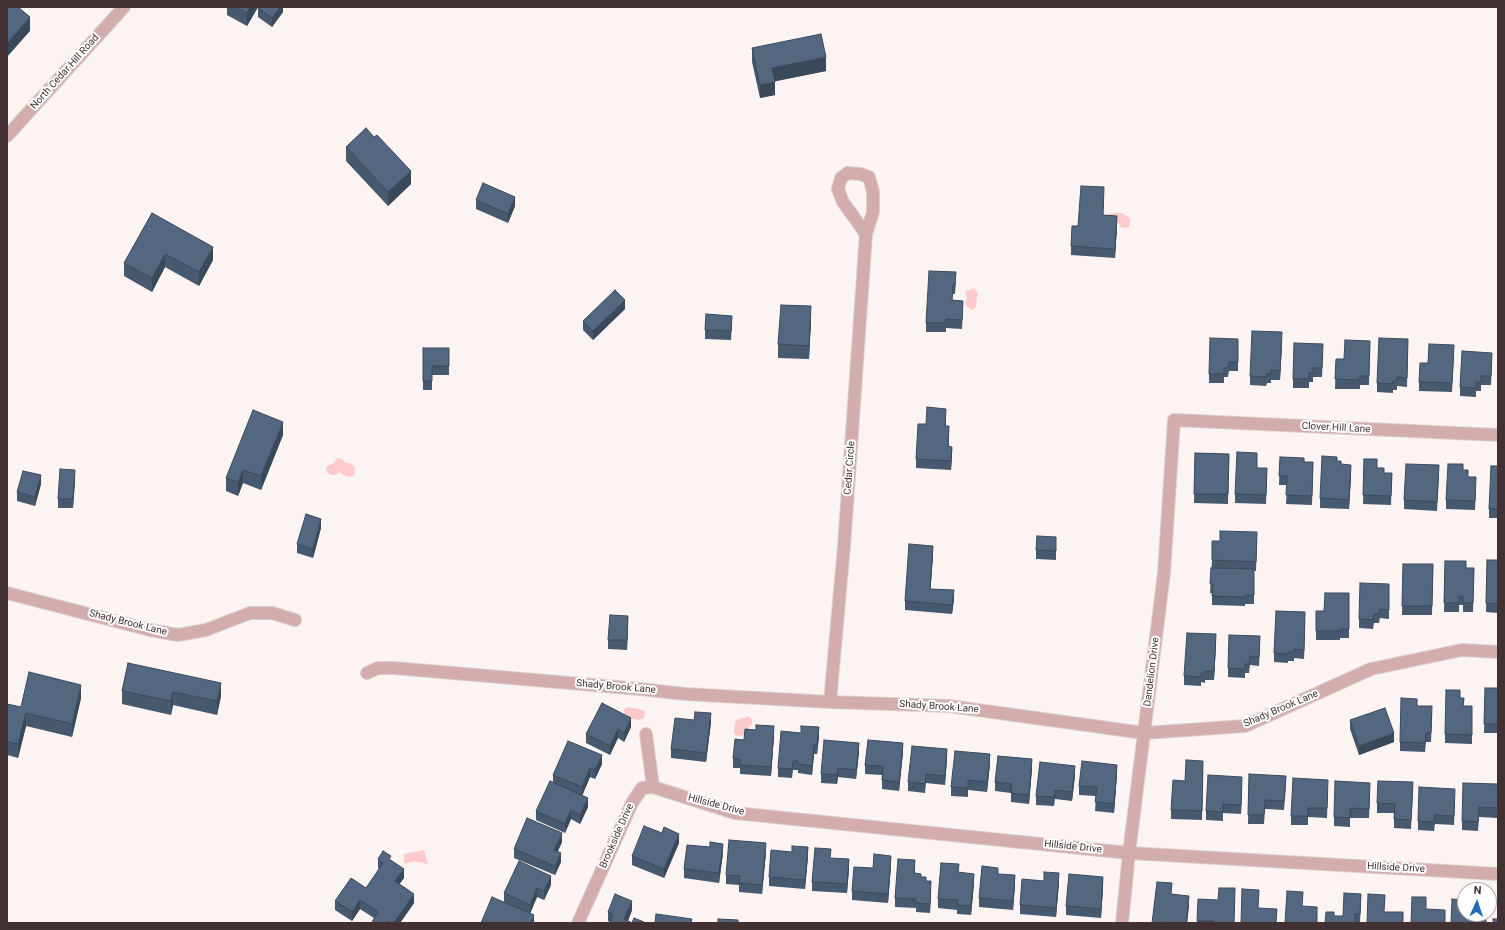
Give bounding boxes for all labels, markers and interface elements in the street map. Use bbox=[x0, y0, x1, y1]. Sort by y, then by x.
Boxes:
street label: North Cedar Hill Road bbox=[28, 32, 102, 112]
street label: Clover Hill Lane bbox=[1301, 420, 1371, 436]
street label: Cedar Circle bbox=[842, 441, 858, 495]
street label: Shady Brook Lane bbox=[88, 608, 168, 638]
street label: Dandelion Drive bbox=[1142, 637, 1162, 707]
street label: Shady Brook Lane bbox=[576, 678, 656, 696]
street label: Shady Brook Lane bbox=[1242, 688, 1320, 730]
street label: Shady Brook Lane bbox=[899, 698, 979, 716]
street label: Hillside Drive bbox=[686, 792, 746, 818]
street label: Brookside Drive bbox=[597, 802, 637, 870]
street label: Hillside Drive bbox=[1044, 838, 1102, 856]
street label: Hillside Drive bbox=[1367, 860, 1425, 876]
north arrow bbox=[1457, 882, 1497, 922]
text: N bbox=[1473, 884, 1482, 897]

